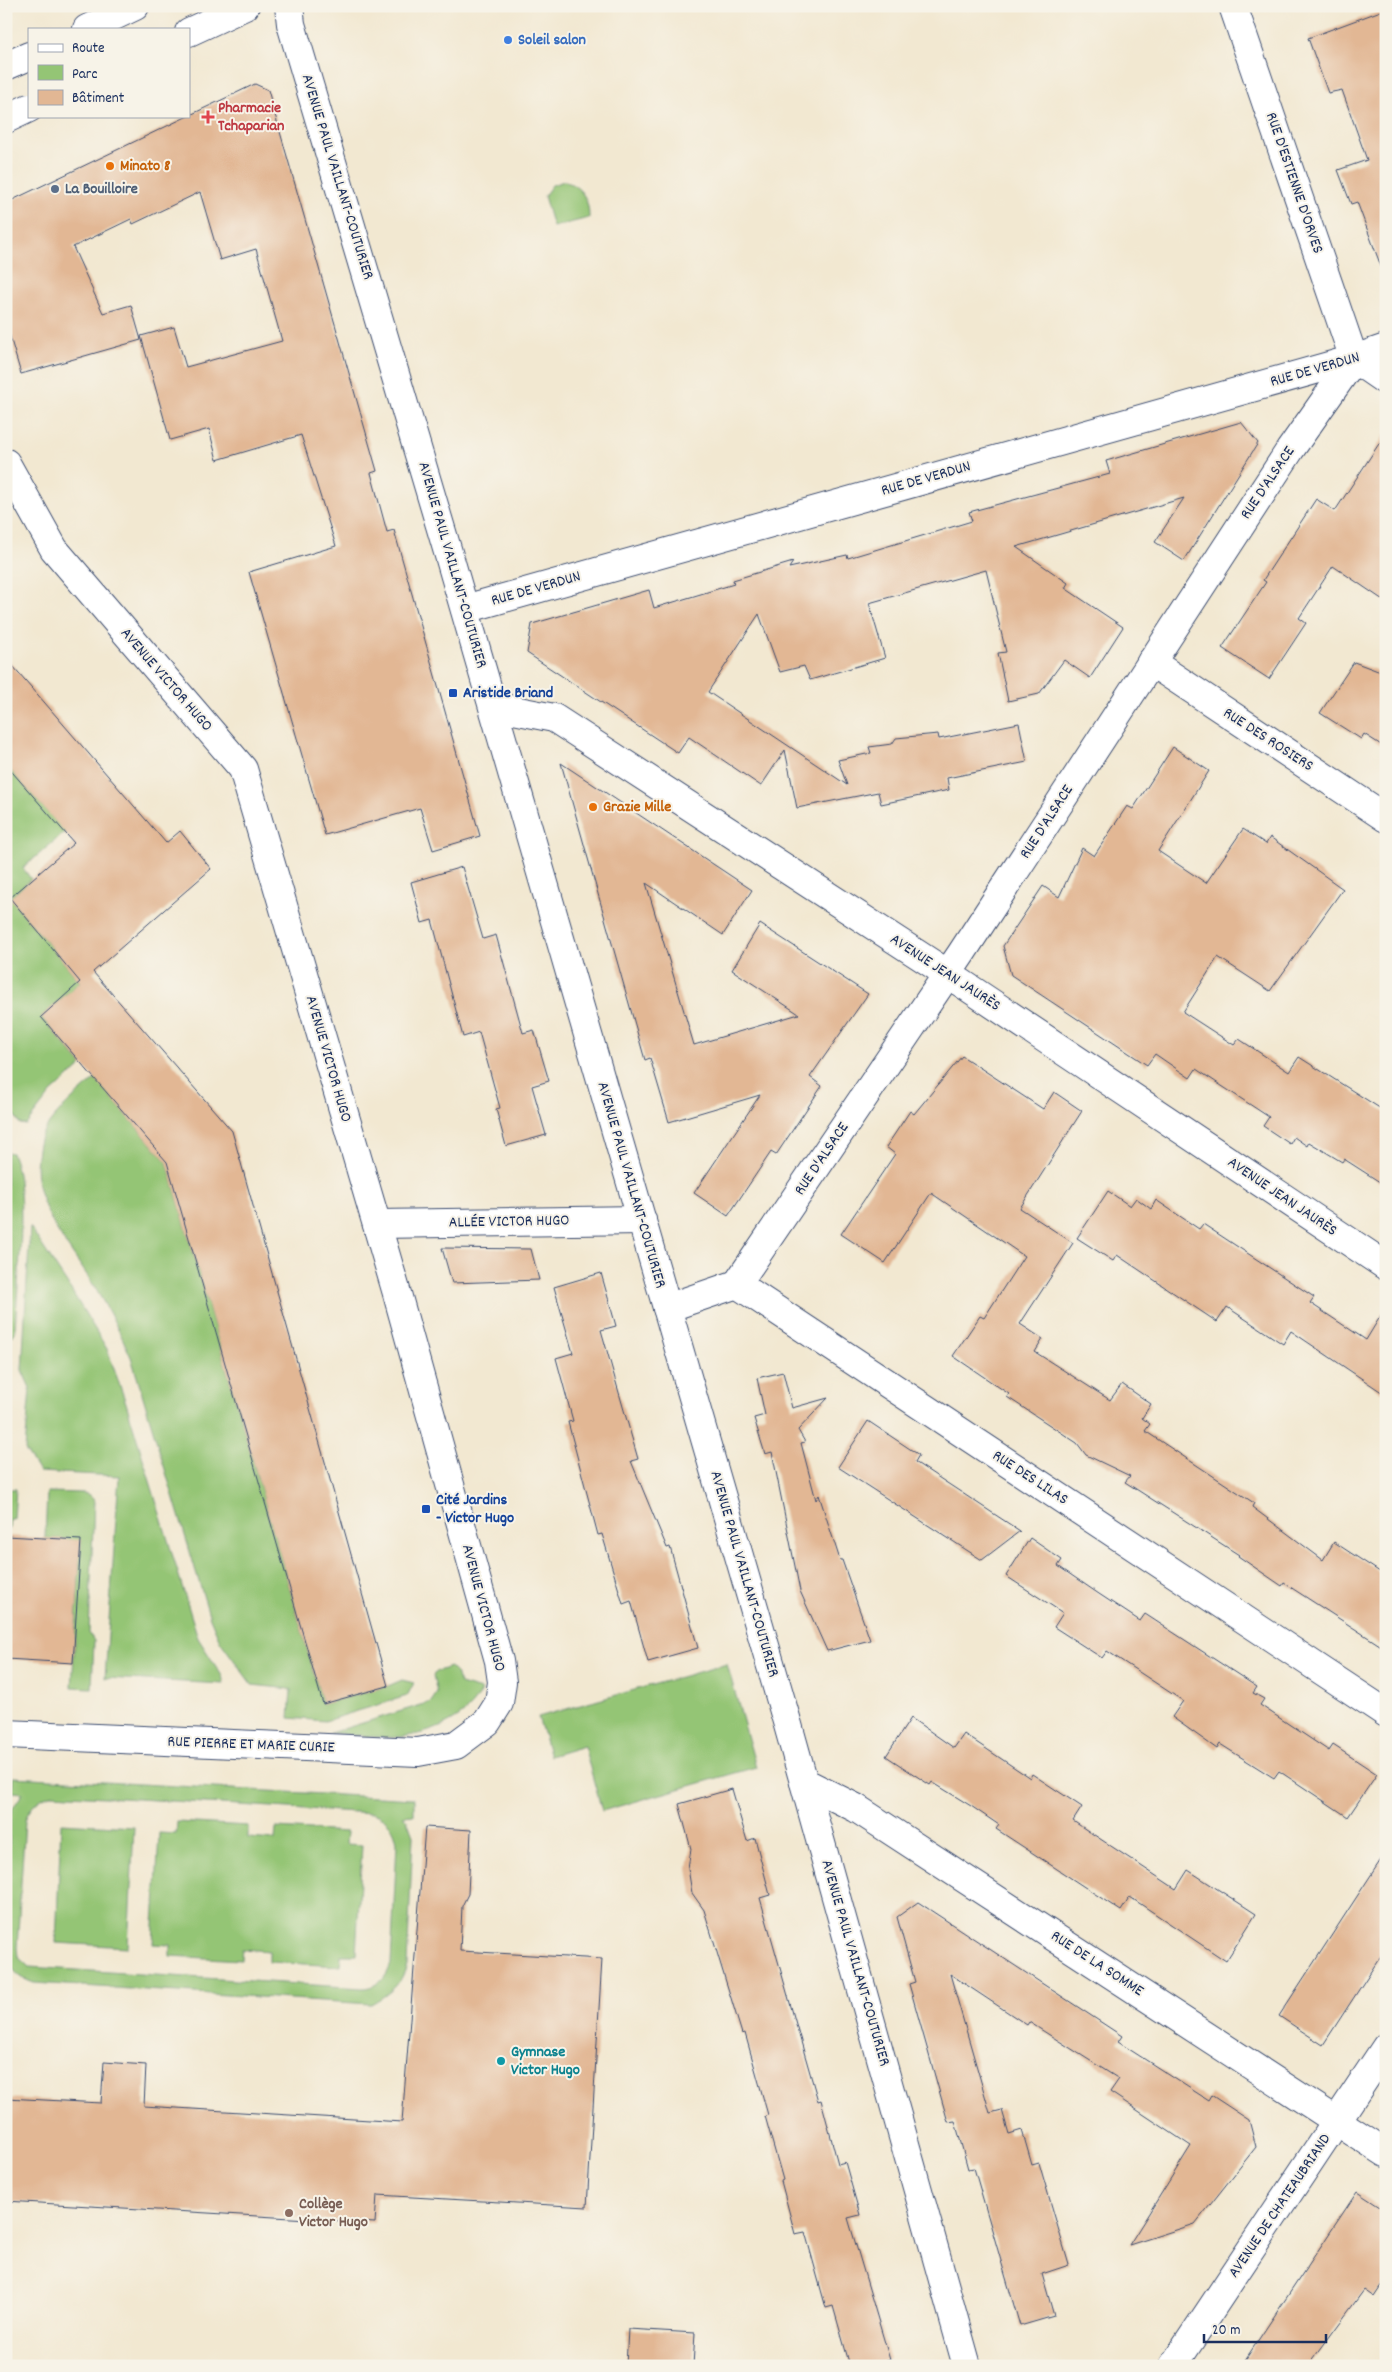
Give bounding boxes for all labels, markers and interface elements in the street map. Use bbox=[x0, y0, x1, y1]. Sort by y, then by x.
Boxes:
legend bbox=[28, 28, 190, 118]
place label: Soleil salon bbox=[518, 29, 586, 52]
marker: Soleil salon bbox=[502, 34, 514, 46]
text: Route bbox=[72, 38, 105, 60]
text: Parc bbox=[72, 64, 97, 86]
street label: AVENUE PAUL VAILLANT-COUTURIER bbox=[295, 71, 379, 283]
text: Bâtiment bbox=[72, 88, 125, 110]
place label: Pharmacie Tchaparian bbox=[218, 97, 284, 138]
street label: RUE D'ESTIENNE D'ORVES bbox=[1259, 109, 1329, 257]
marker: Pharmacie Tchaparian bbox=[202, 111, 214, 123]
place label: Minato 8 bbox=[120, 155, 171, 178]
marker: Minato 8 bbox=[104, 160, 116, 172]
place label: La Bouilloire bbox=[65, 178, 138, 201]
marker: La Bouilloire bbox=[49, 183, 61, 195]
street label: RUE DE VERDUN bbox=[1267, 346, 1363, 394]
street label: RUE D'ALSACE bbox=[1235, 441, 1301, 524]
street label: RUE DE VERDUN bbox=[878, 455, 974, 503]
street label: AVENUE PAUL VAILLANT-COUTURIER bbox=[411, 459, 493, 671]
street label: RUE DE VERDUN bbox=[488, 565, 584, 613]
street label: AVENUE VICTOR HUGO bbox=[114, 623, 218, 737]
place label: Aristide Briand bbox=[463, 682, 553, 705]
marker: Aristide Briand bbox=[447, 687, 459, 699]
street label: RUE DES ROSIERS bbox=[1218, 702, 1318, 778]
street label: RUE D'ALSACE bbox=[1014, 780, 1080, 864]
place label: Grazie Mille bbox=[603, 796, 671, 819]
marker: Grazie Mille bbox=[587, 801, 599, 813]
street label: AVENUE JEAN JAURÈS bbox=[885, 928, 1005, 1018]
street label: AVENUE VICTOR HUGO bbox=[299, 993, 357, 1125]
street label: AVENUE PAUL VAILLANT-COUTURIER bbox=[590, 1079, 672, 1291]
street label: RUE D'ALSACE bbox=[789, 1117, 855, 1200]
street label: AVENUE JEAN JAURÈS bbox=[1222, 1152, 1342, 1242]
street label: ALLÉE VICTOR HUGO bbox=[448, 1209, 570, 1235]
street label: RUE DES LILAS bbox=[987, 1445, 1073, 1511]
street label: AVENUE PAUL VAILLANT-COUTURIER bbox=[703, 1468, 785, 1680]
place label: Cité Jardins - Victor Hugo bbox=[436, 1489, 514, 1530]
marker: Cité Jardins - Victor Hugo bbox=[420, 1503, 432, 1515]
street label: AVENUE VICTOR HUGO bbox=[455, 1542, 511, 1674]
street label: RUE PIERRE ET MARIE CURIE bbox=[167, 1731, 336, 1759]
street label: AVENUE PAUL VAILLANT-COUTURIER bbox=[814, 1857, 896, 2069]
street label: RUE DE LA SOMME bbox=[1046, 1925, 1149, 2003]
place label: Gymnase Victor Hugo bbox=[511, 2041, 580, 2082]
marker: Gymnase Victor Hugo bbox=[495, 2055, 507, 2067]
street label: AVENUE DE CHATEAUBRIAND bbox=[1223, 2129, 1337, 2283]
place label: Collège Victor Hugo bbox=[299, 2193, 368, 2234]
marker: Collège Victor Hugo bbox=[283, 2207, 295, 2219]
scale bar bbox=[1204, 2312, 1327, 2344]
text: 20 m bbox=[1212, 2320, 1240, 2342]

